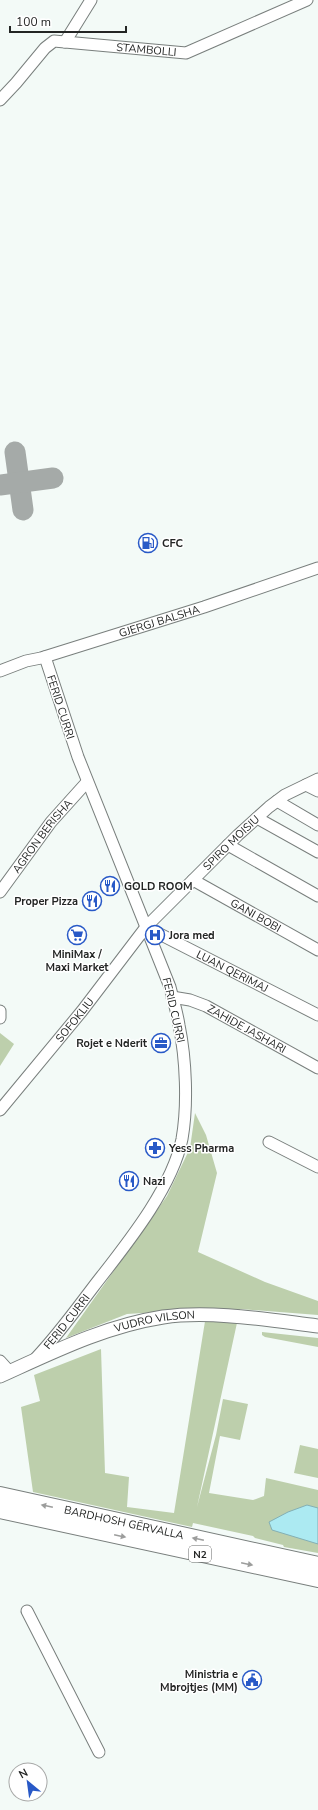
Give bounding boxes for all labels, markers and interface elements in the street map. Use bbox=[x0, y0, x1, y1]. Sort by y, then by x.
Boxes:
scale bar bbox=[10, 8, 126, 34]
text: 100 m bbox=[16, 14, 51, 30]
street label: STAMBOLLI bbox=[116, 40, 177, 60]
fuel station icon: CFC bbox=[137, 532, 159, 554]
place label: CFC bbox=[162, 536, 184, 551]
street label: GJERGJ BALSHA bbox=[117, 602, 202, 641]
street label: FERID CURRI bbox=[43, 673, 78, 741]
street label: AGRON BERISHA bbox=[9, 796, 76, 876]
street label: SPIRO MOISIU bbox=[200, 812, 263, 874]
restaurant icon: GOLD ROOM bbox=[99, 875, 121, 897]
place label: GOLD ROOM bbox=[124, 879, 193, 894]
restaurant icon: Proper Pizza bbox=[81, 890, 103, 912]
place label: Proper Pizza bbox=[14, 894, 78, 909]
street label: GANI BOBI bbox=[227, 895, 284, 936]
supermarket icon: MiniMax / Maxi Market bbox=[66, 924, 88, 946]
hospital icon: Jora med bbox=[144, 924, 166, 946]
place label: Jora med bbox=[168, 928, 215, 943]
place label: MiniMax / Maxi Market bbox=[45, 947, 109, 975]
street label: LUAN QERIMAJ bbox=[194, 947, 271, 996]
street label: FERID CURRI bbox=[159, 976, 188, 1044]
street label: SOFOKLIU bbox=[52, 995, 97, 1045]
street label: ZAHIDE JASHARI bbox=[204, 1001, 289, 1057]
office icon: Rojet e Nderit bbox=[150, 1032, 172, 1054]
place label: Rojet e Nderit bbox=[76, 1036, 148, 1051]
pharmacy icon: Yess Pharma bbox=[144, 1137, 166, 1159]
place label: Yess Pharma bbox=[168, 1141, 234, 1156]
restaurant icon: Nazi bbox=[118, 1170, 140, 1192]
place label: Nazi bbox=[143, 1174, 165, 1189]
street label: FERID CURRI bbox=[40, 1291, 93, 1353]
street label: VUDRO VILSON bbox=[112, 1308, 195, 1336]
one-way arrow bbox=[41, 1502, 54, 1508]
street label: BARDHOSH GËRVALLA bbox=[63, 1502, 185, 1543]
one-way arrow bbox=[114, 1534, 127, 1540]
one-way arrow bbox=[192, 1535, 204, 1541]
road number: N2 bbox=[189, 1546, 211, 1562]
one-way arrow bbox=[241, 1561, 254, 1567]
place label: Ministria e Mbrojtjes (MM) bbox=[160, 1667, 238, 1695]
public building icon: Ministria e Mbrojtjes (MM) bbox=[241, 1669, 263, 1691]
north arrow bbox=[8, 1762, 48, 1802]
text: N bbox=[16, 1765, 31, 1782]

